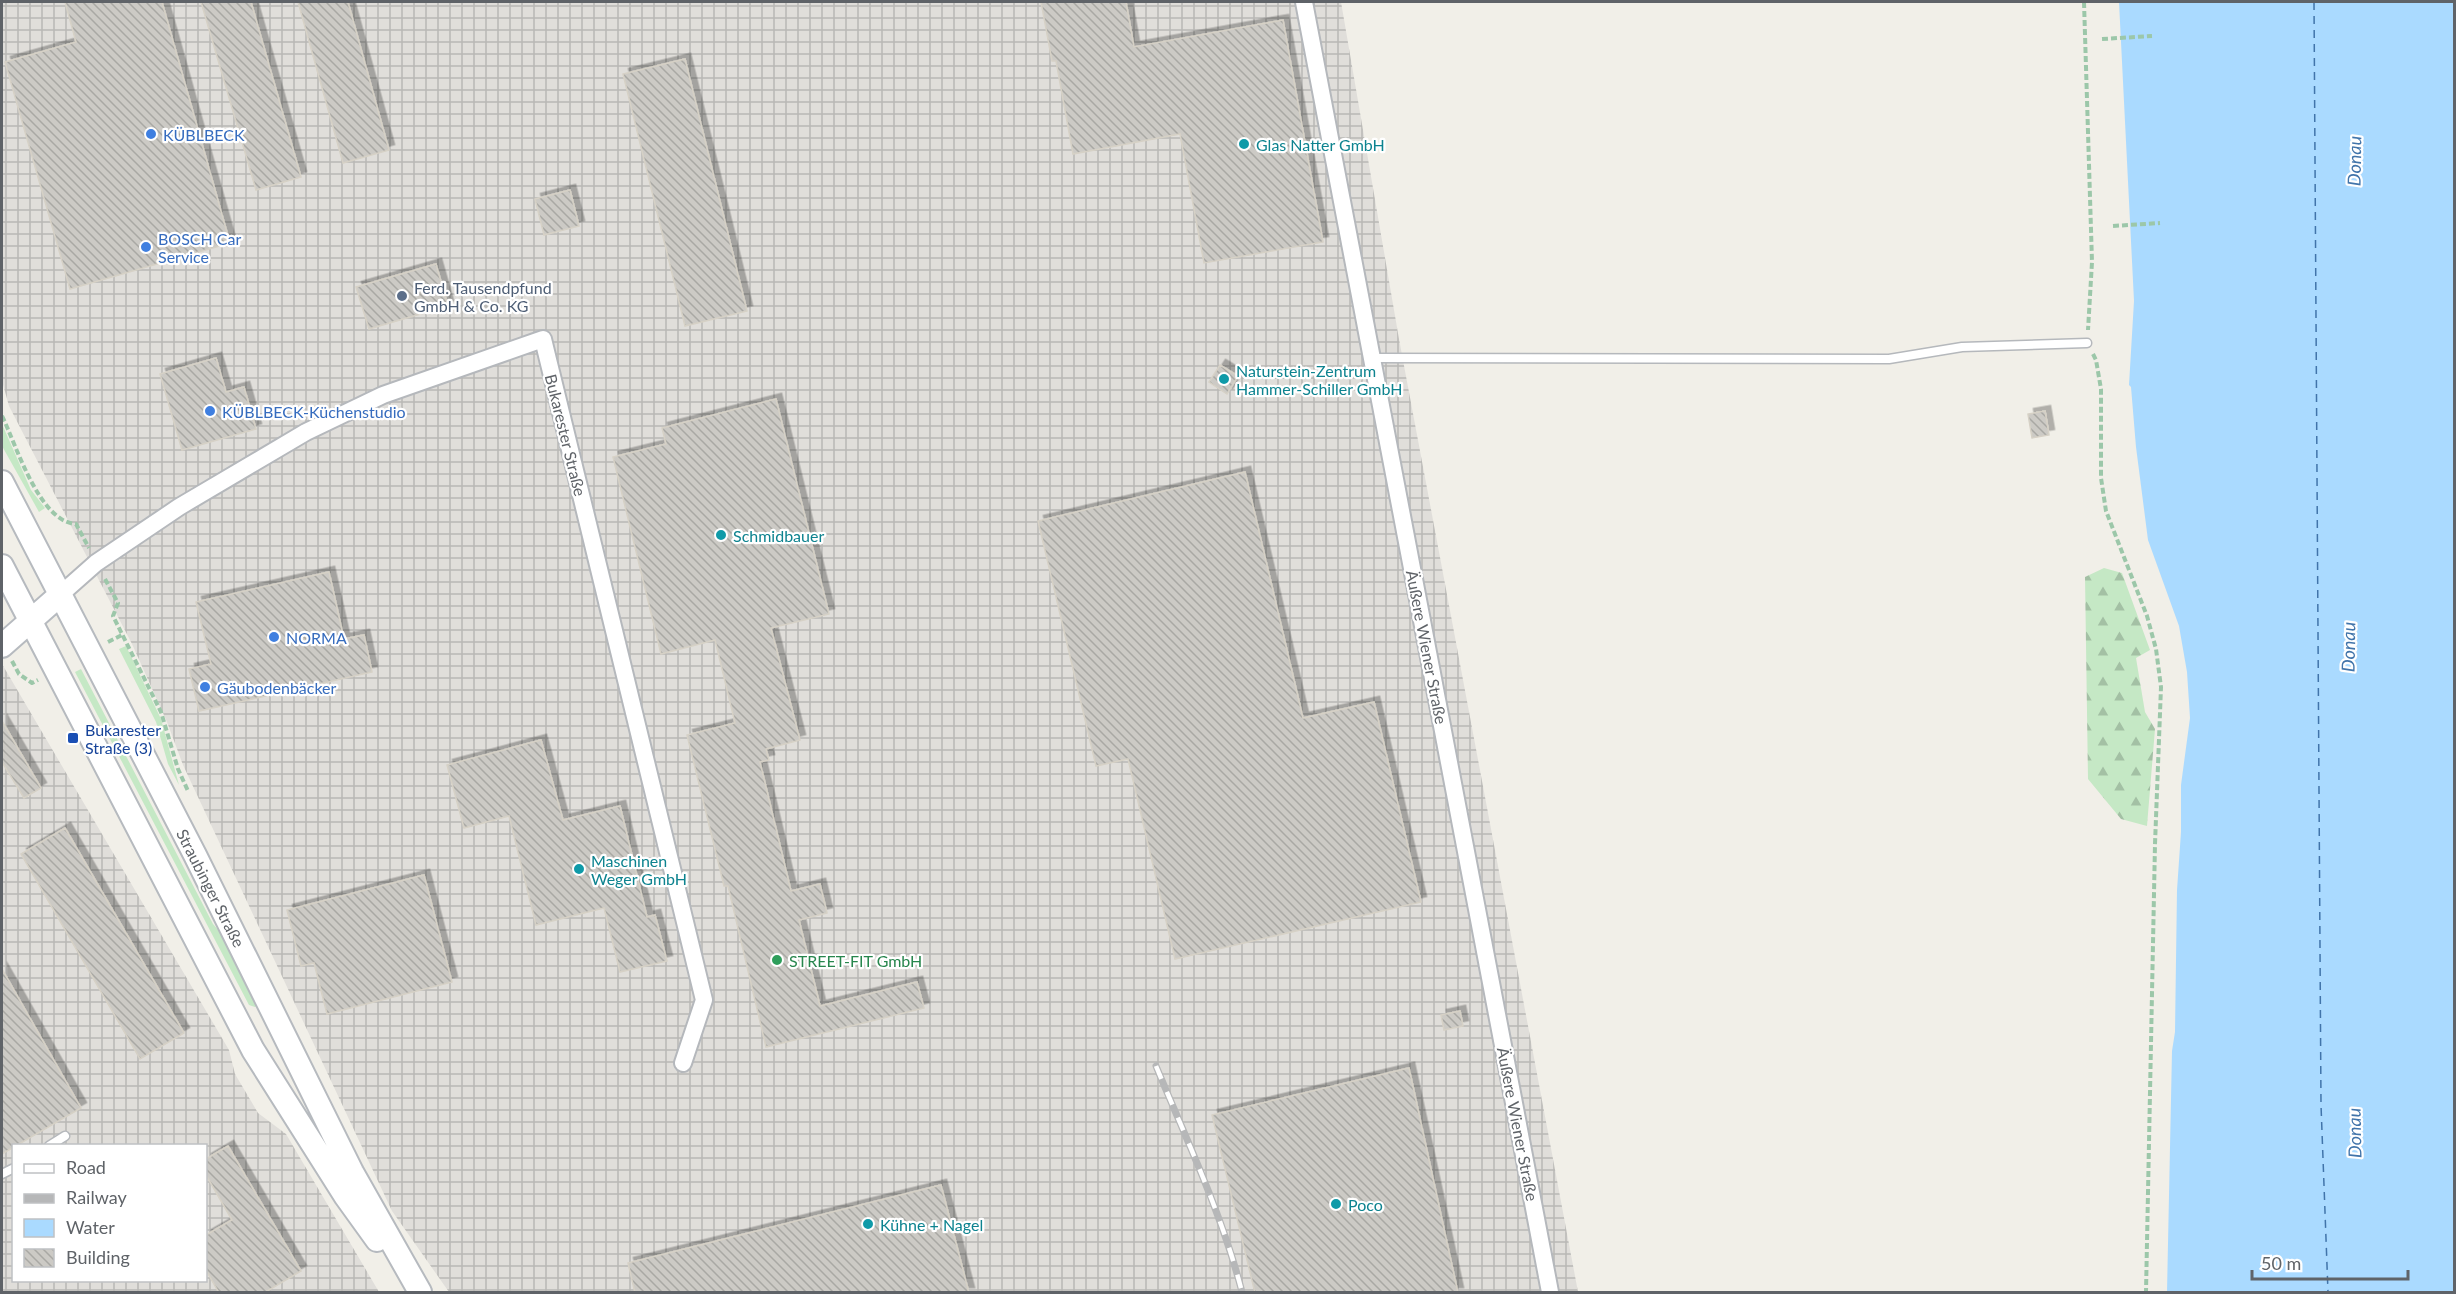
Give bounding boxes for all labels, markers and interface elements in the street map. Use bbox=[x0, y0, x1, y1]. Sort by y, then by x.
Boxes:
place label: KÜBLBECK bbox=[163, 125, 245, 144]
marker: KÜBLBECK bbox=[144, 127, 158, 141]
place label: Glas Natter GmbH bbox=[1256, 135, 1385, 154]
water label: Donau bbox=[2343, 136, 2365, 186]
marker: Glas Natter GmbH bbox=[1237, 137, 1251, 151]
place label: BOSCH Car Service bbox=[158, 229, 241, 266]
marker: BOSCH Car Service bbox=[139, 240, 153, 254]
place label: Ferd. Tausendpfund GmbH & Co. KG bbox=[414, 278, 552, 315]
marker: Ferd. Tausendpfund GmbH & Co. KG bbox=[395, 289, 409, 303]
place label: Naturstein-Zentrum Hammer-Schiller GmbH bbox=[1236, 361, 1402, 398]
street label: Bukarester Straße bbox=[542, 372, 590, 498]
marker: Naturstein-Zentrum Hammer-Schiller GmbH bbox=[1217, 372, 1231, 386]
place label: KÜBLBECK-Küchenstudio bbox=[222, 402, 406, 421]
marker: KÜBLBECK-Küchenstudio bbox=[203, 404, 217, 418]
place label: Schmidbauer bbox=[733, 526, 824, 545]
marker: Schmidbauer bbox=[714, 528, 728, 542]
street label: Äußere Wiener Straße bbox=[1403, 568, 1451, 726]
water label: Donau bbox=[2337, 622, 2359, 672]
place label: NORMA bbox=[286, 628, 347, 647]
marker: NORMA bbox=[267, 630, 281, 644]
place label: Gäubodenbäcker bbox=[217, 678, 337, 697]
marker: Gäubodenbäcker bbox=[198, 680, 212, 694]
place label: Bukarester Straße (3) bbox=[85, 720, 161, 757]
marker: Bukarester Straße (3) bbox=[66, 731, 80, 745]
street label: Straubinger Straße bbox=[173, 826, 249, 950]
place label: Maschinen Weger GmbH bbox=[591, 851, 687, 888]
marker: Maschinen Weger GmbH bbox=[572, 862, 586, 876]
place label: STREET-FIT GmbH bbox=[789, 951, 922, 970]
marker: STREET-FIT GmbH bbox=[770, 953, 784, 967]
street label: Äußere Wiener Straße bbox=[1494, 1045, 1542, 1203]
water label: Donau bbox=[2343, 1108, 2365, 1158]
legend bbox=[12, 1144, 207, 1282]
text: Road bbox=[66, 1156, 106, 1178]
text: Railway bbox=[66, 1186, 127, 1208]
place label: Poco bbox=[1348, 1195, 1383, 1214]
marker: Poco bbox=[1329, 1197, 1343, 1211]
place label: Kühne + Nagel bbox=[880, 1215, 983, 1234]
text: Water bbox=[66, 1216, 115, 1238]
marker: Kühne + Nagel bbox=[861, 1217, 875, 1231]
scale bar bbox=[2252, 1243, 2408, 1281]
text: Building bbox=[66, 1246, 130, 1268]
text: 50 m bbox=[2261, 1252, 2301, 1274]

